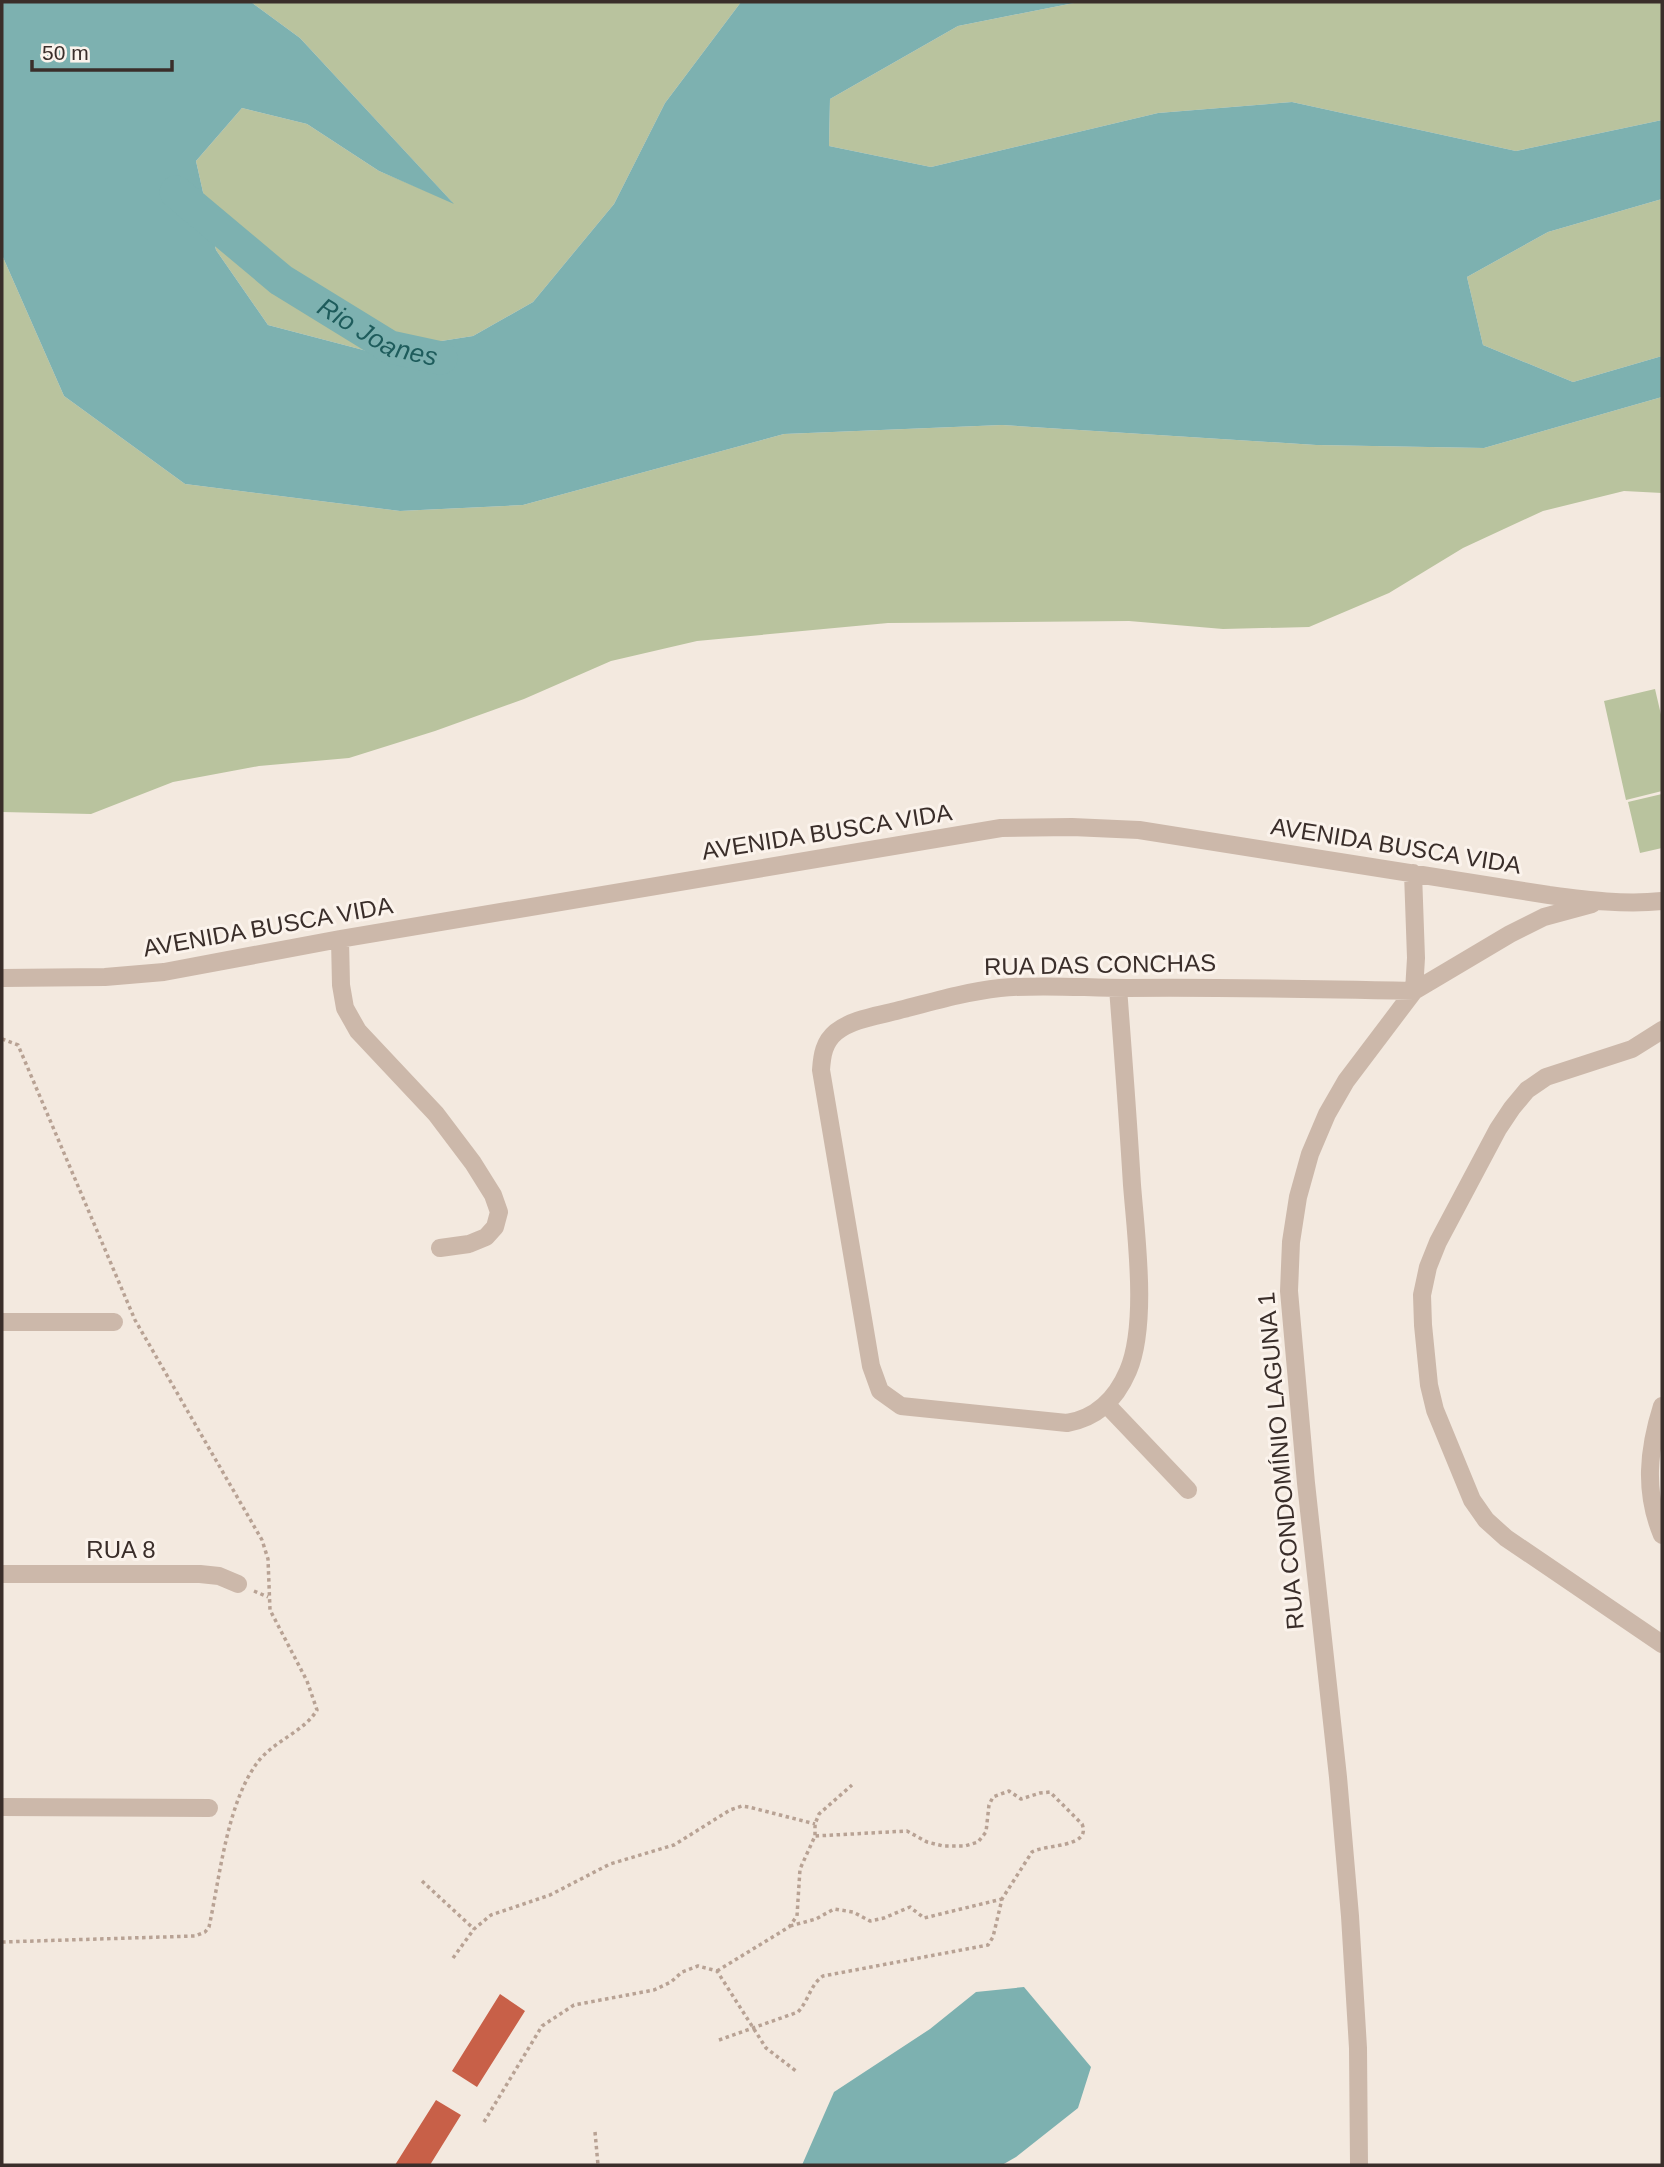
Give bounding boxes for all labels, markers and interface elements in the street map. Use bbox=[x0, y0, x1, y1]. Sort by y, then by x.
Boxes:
scale bar bbox=[32, 28, 172, 72]
text: 50 m bbox=[42, 41, 89, 64]
water label: Rio Joanes bbox=[312, 291, 440, 372]
street label: AVENIDA BUSCA VIDA bbox=[700, 798, 954, 865]
street label: AVENIDA BUSCA VIDA bbox=[1269, 812, 1523, 879]
street label: AVENIDA BUSCA VIDA bbox=[141, 891, 395, 962]
street label: RUA DAS CONCHAS bbox=[984, 949, 1216, 980]
street label: RUA CONDOMÍNIO LAGUNA 1 bbox=[1252, 1291, 1309, 1631]
street label: RUA 8 bbox=[86, 1536, 156, 1563]

